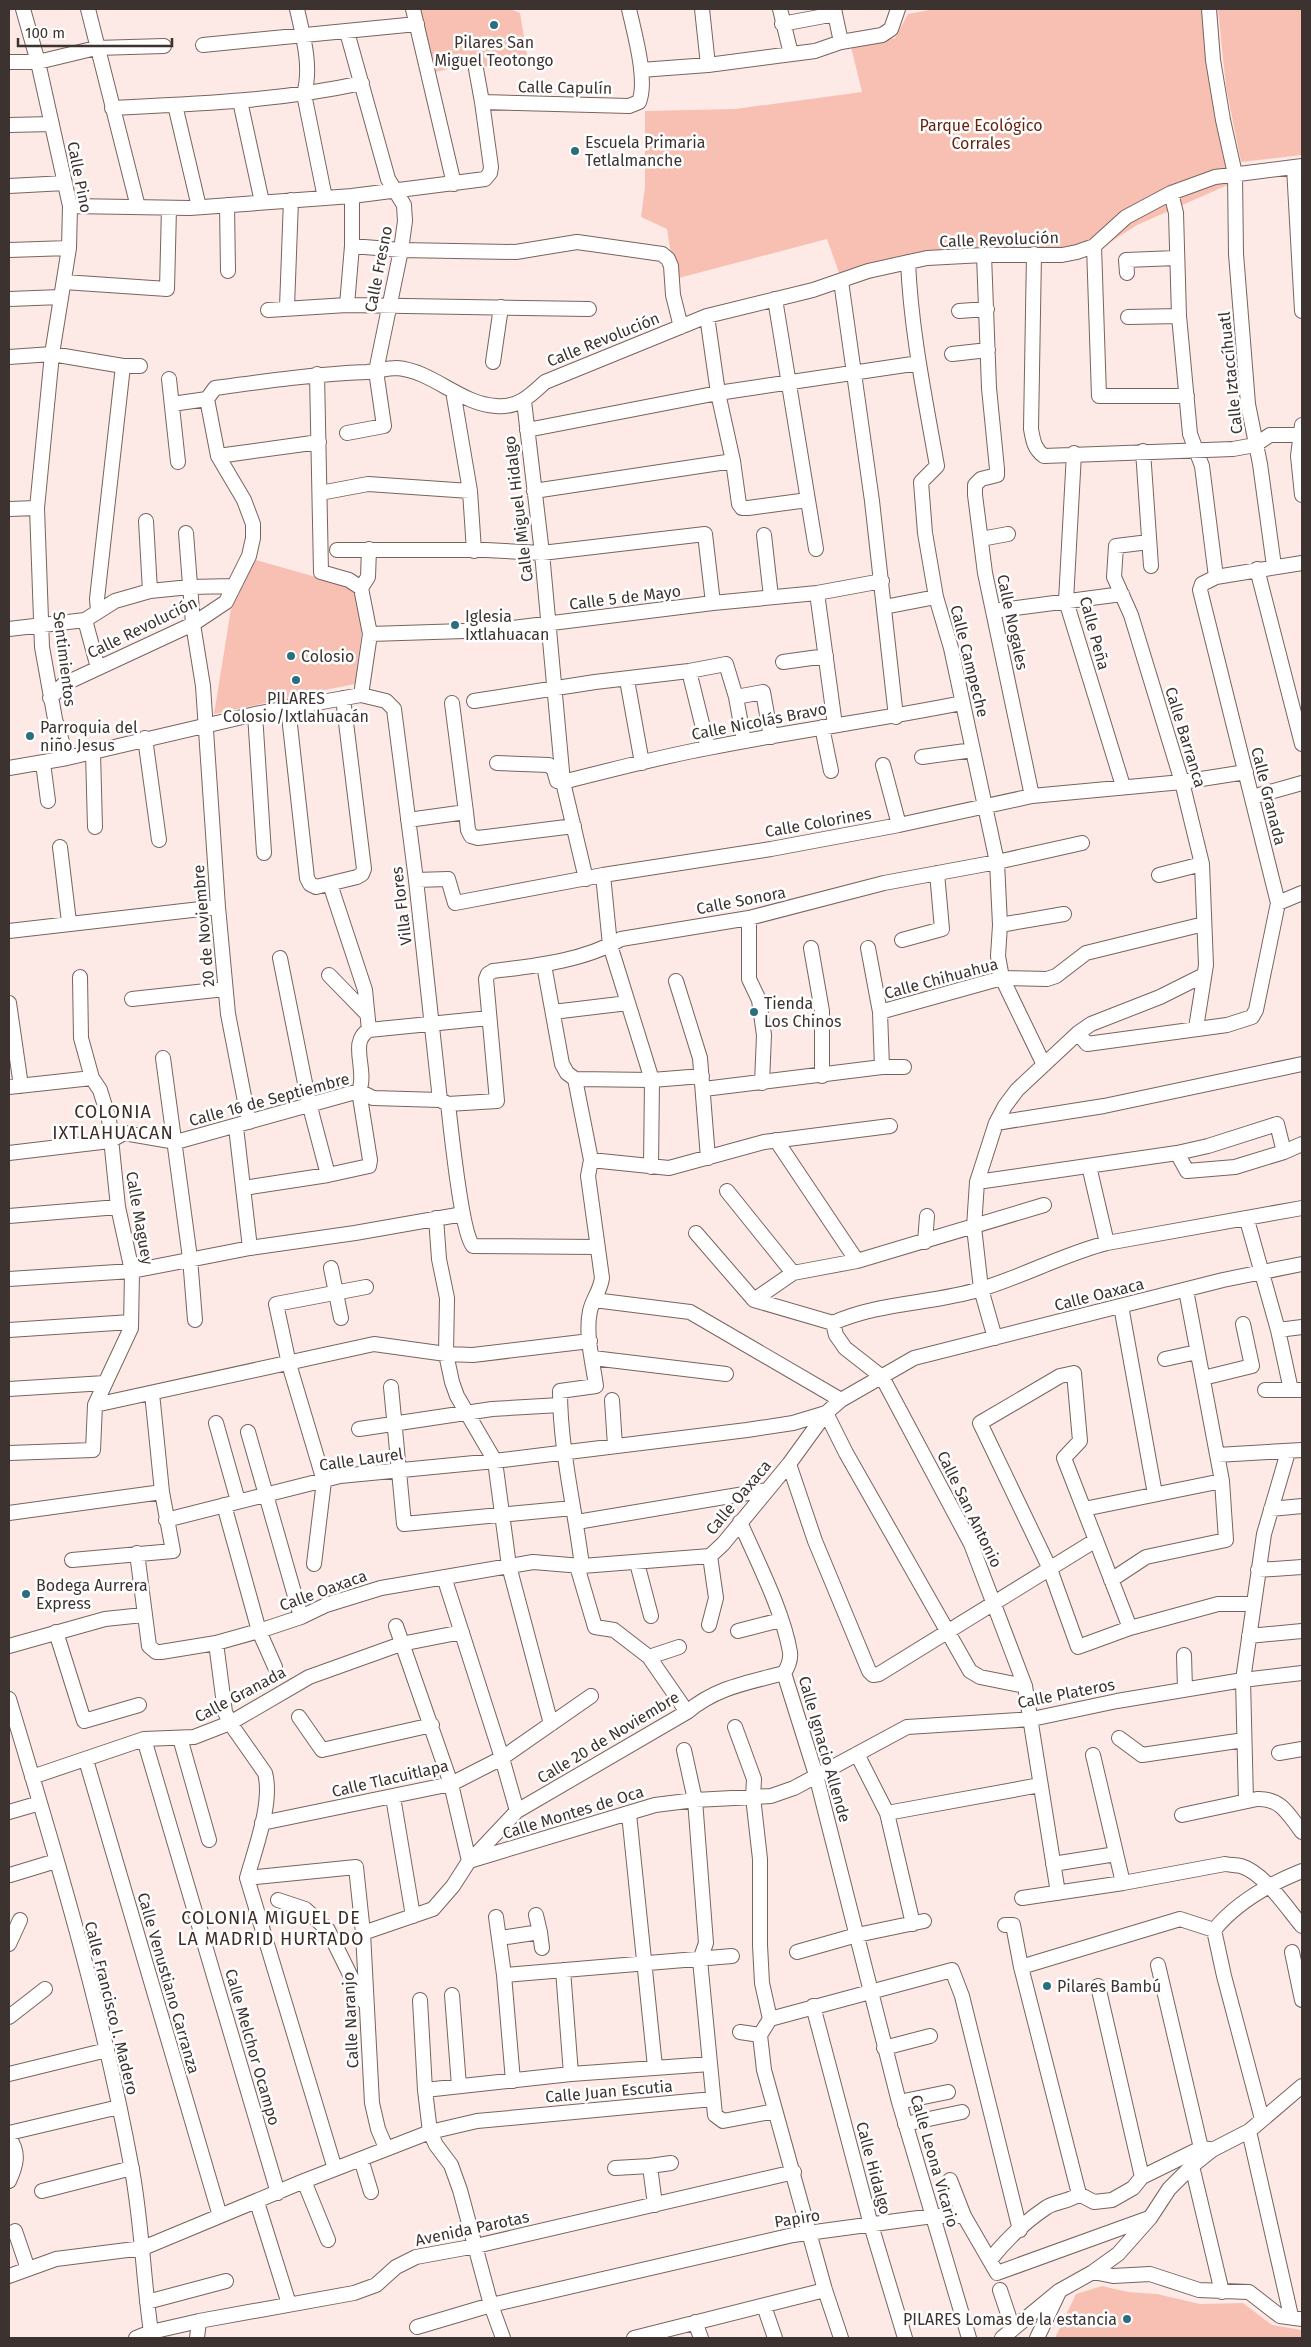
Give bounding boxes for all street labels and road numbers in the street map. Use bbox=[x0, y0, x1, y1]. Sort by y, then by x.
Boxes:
street label: Calle Capulín bbox=[518, 77, 612, 98]
street label: Calle Pino bbox=[63, 140, 96, 214]
street label: Calle Fresno bbox=[361, 224, 396, 314]
street label: Calle Revolución bbox=[939, 228, 1059, 251]
street label: Calle Revolución bbox=[544, 308, 662, 371]
street label: Calle Iztaccíhuatl bbox=[1215, 310, 1246, 435]
street label: Calle Miguel Hidalgo bbox=[500, 435, 537, 583]
street label: Calle Nogales bbox=[993, 573, 1032, 672]
street label: Calle 5 de Mayo bbox=[568, 581, 682, 614]
street label: Calle Revolución bbox=[84, 593, 200, 662]
street label: Calle Peña bbox=[1076, 594, 1113, 672]
street label: Calle Campeche bbox=[946, 603, 993, 719]
street label: Sentimientos bbox=[49, 610, 80, 708]
street label: Calle Barranca bbox=[1161, 685, 1210, 790]
street label: Calle Nicolás Bravo bbox=[690, 699, 828, 744]
street label: Calle Granada bbox=[1247, 745, 1290, 847]
street label: Calle Colorines bbox=[763, 804, 873, 841]
street label: 20 de Noviembre bbox=[189, 864, 218, 988]
street label: Villa Flores bbox=[387, 865, 416, 946]
street label: Calle Sonora bbox=[695, 883, 787, 918]
street label: Calle Chihuahua bbox=[882, 954, 1000, 1003]
street label: Calle 16 de Septiembre bbox=[187, 1069, 351, 1130]
street label: Calle Maguey bbox=[122, 1170, 157, 1266]
street label: Calle Oaxaca bbox=[1052, 1274, 1146, 1315]
street label: Calle Laurel bbox=[318, 1444, 405, 1475]
street label: Calle San Antonio bbox=[933, 1448, 1006, 1571]
street label: Calle Oaxaca bbox=[702, 1456, 775, 1539]
street label: Calle Oaxaca bbox=[277, 1566, 369, 1615]
street label: Calle Granada bbox=[191, 1662, 289, 1726]
street label: Calle Ignacio Allende bbox=[795, 1674, 855, 1824]
street label: Calle Plateros bbox=[1016, 1675, 1116, 1712]
street label: Calle 20 de Noviembre bbox=[534, 1688, 683, 1787]
street label: Calle Tlacuitlapa bbox=[330, 1756, 450, 1801]
street label: Calle Montes de Oca bbox=[500, 1782, 646, 1843]
street label: Calle Venustiano Carranza bbox=[134, 1890, 204, 2076]
street label: Calle Francisco I. Madero bbox=[81, 1919, 142, 2097]
street label: Calle Melchor Ocampo bbox=[221, 1967, 284, 2128]
street label: Calle Naranjo bbox=[338, 1971, 363, 2069]
street label: Calle Juan Escutia bbox=[545, 2076, 674, 2107]
street label: Calle Leona Vicario bbox=[906, 2093, 963, 2230]
street label: Calle Hidalgo bbox=[852, 2120, 895, 2217]
street label: Papiro bbox=[773, 2205, 821, 2231]
street label: Avenida Parotas bbox=[413, 2207, 531, 2250]

